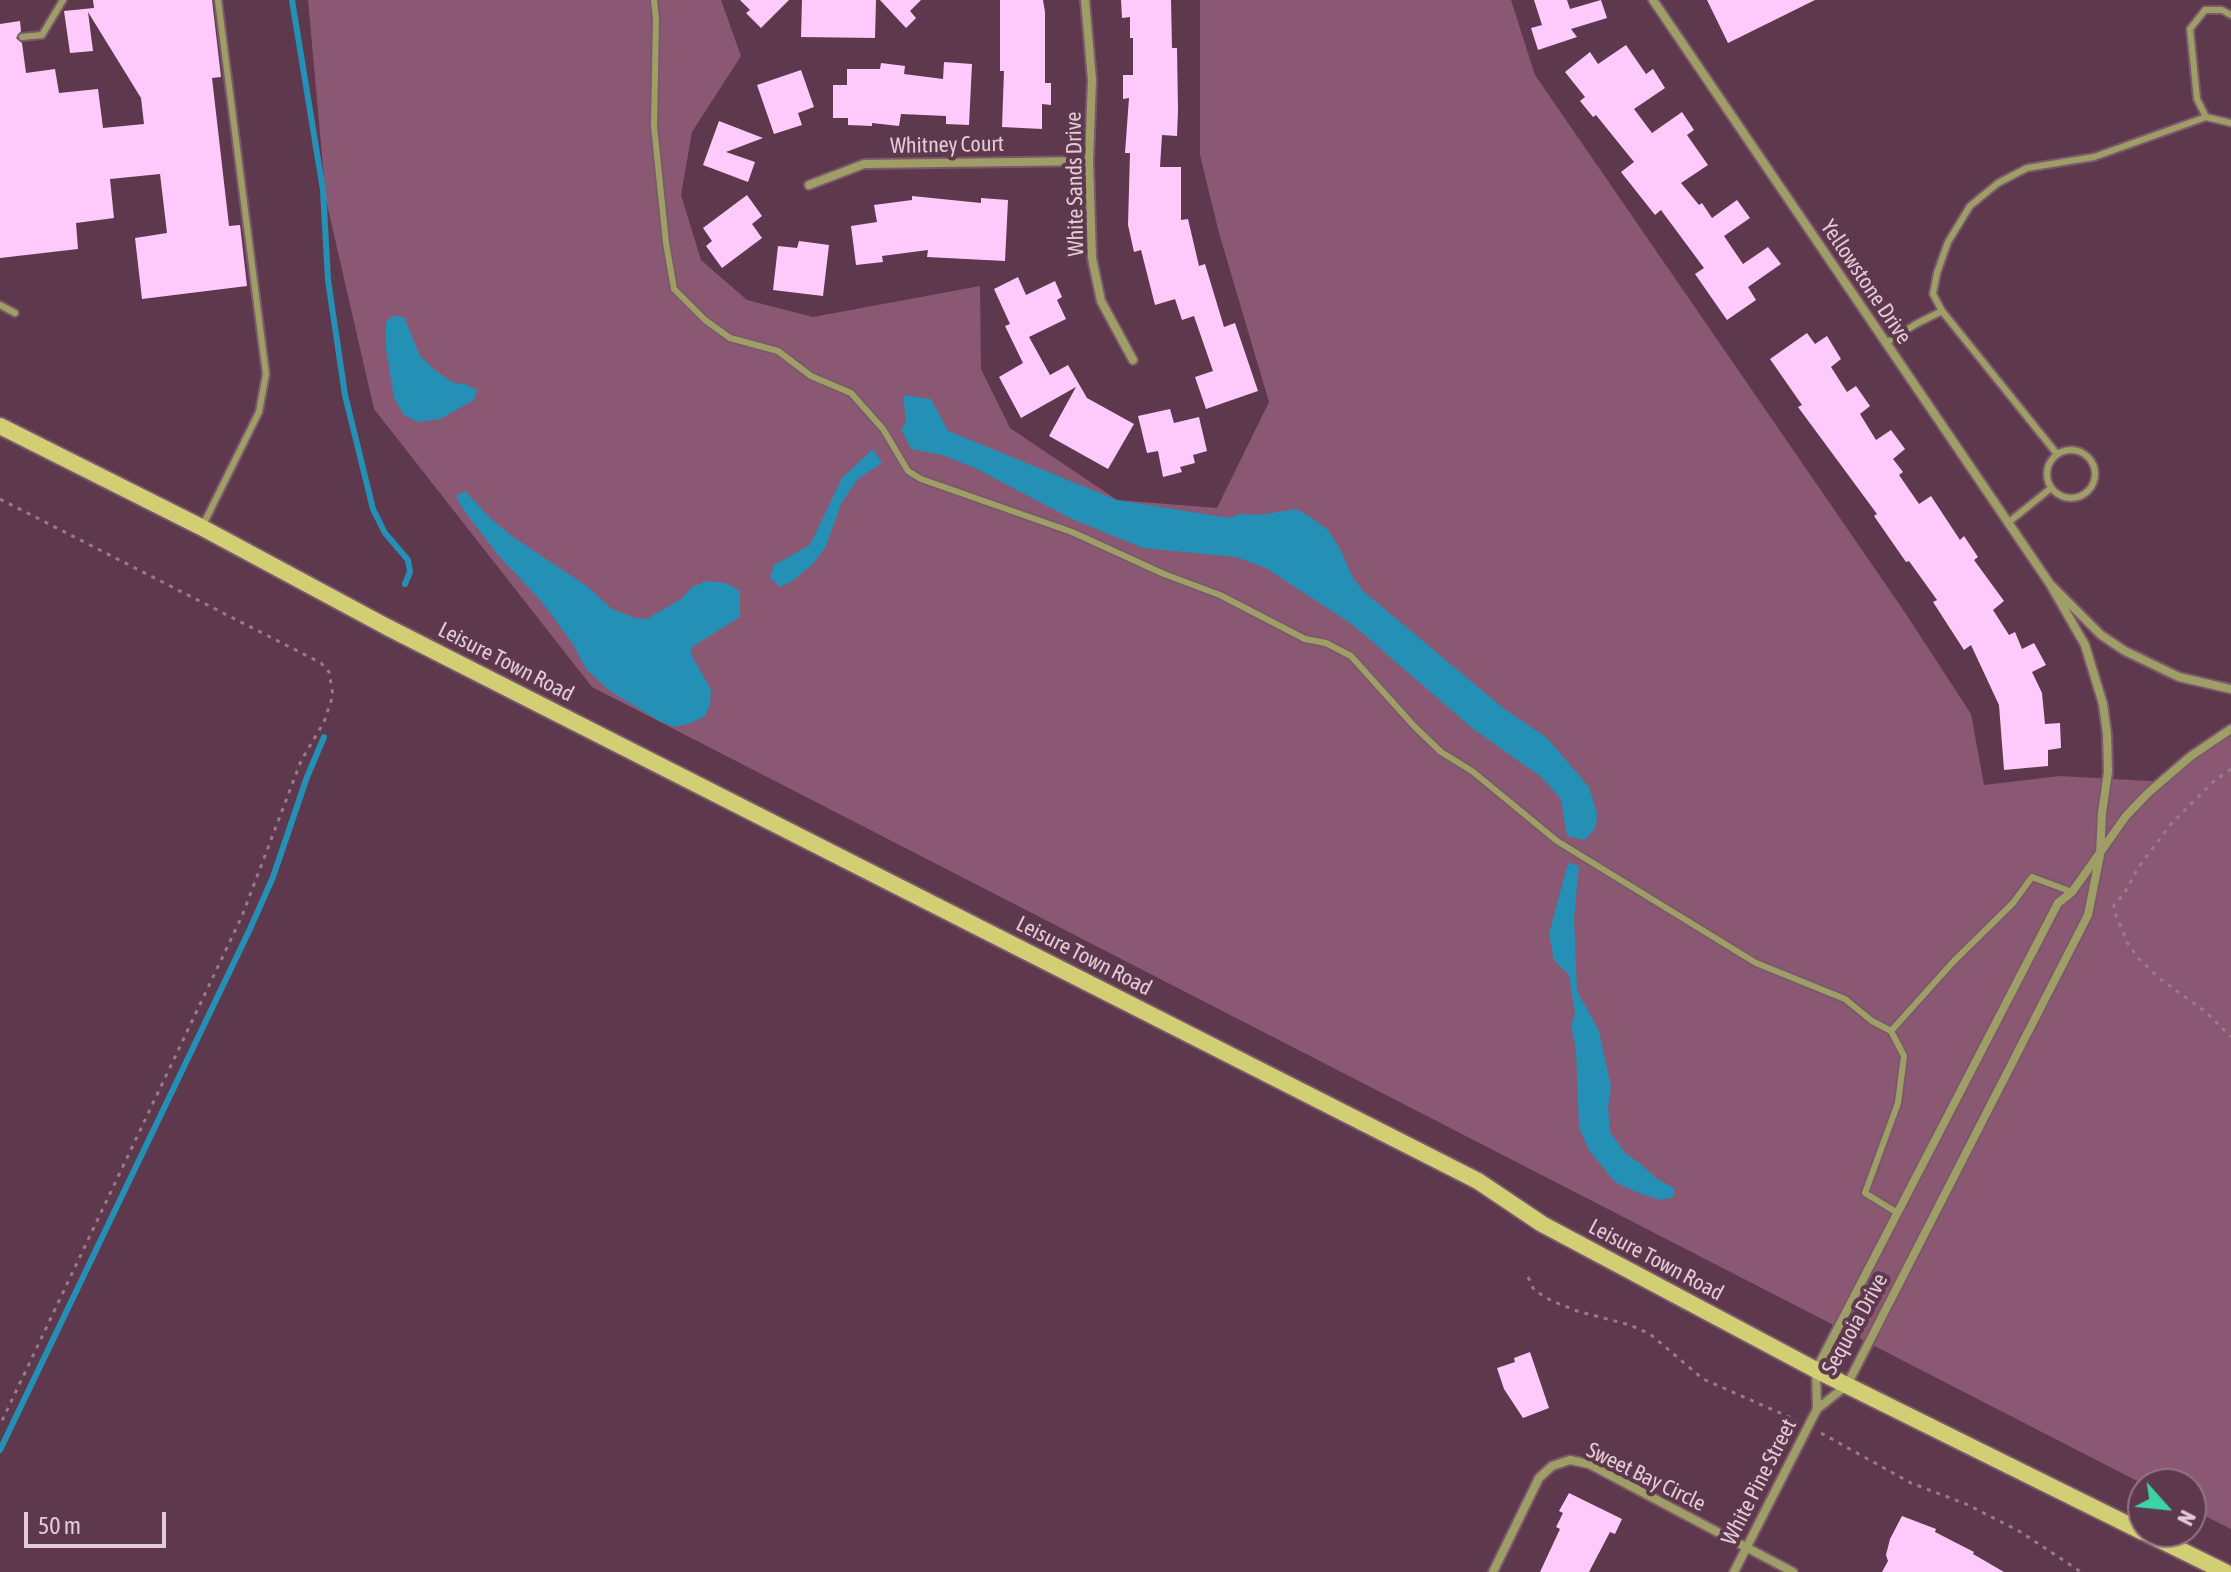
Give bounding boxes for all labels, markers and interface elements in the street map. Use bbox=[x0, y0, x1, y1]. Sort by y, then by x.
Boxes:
street label: White Sands Drive bbox=[1061, 111, 1089, 257]
street label: Whitney Court bbox=[890, 131, 1004, 159]
street label: Yellowstone Drive bbox=[1815, 215, 1917, 349]
street label: Leisure Town Road bbox=[434, 616, 578, 708]
street label: Leisure Town Road bbox=[1012, 910, 1156, 1002]
street label: Leisure Town Road bbox=[1584, 1213, 1728, 1307]
street label: Sequoia Drive bbox=[1816, 1269, 1894, 1379]
street label: White Pine Street bbox=[1716, 1414, 1802, 1550]
street label: Sweet Bay Circle bbox=[1582, 1437, 1710, 1517]
north arrow bbox=[2127, 1468, 2207, 1548]
scale bar bbox=[28, 1496, 170, 1546]
text: N bbox=[2172, 1506, 2201, 1530]
text: 50 m bbox=[38, 1512, 81, 1539]

